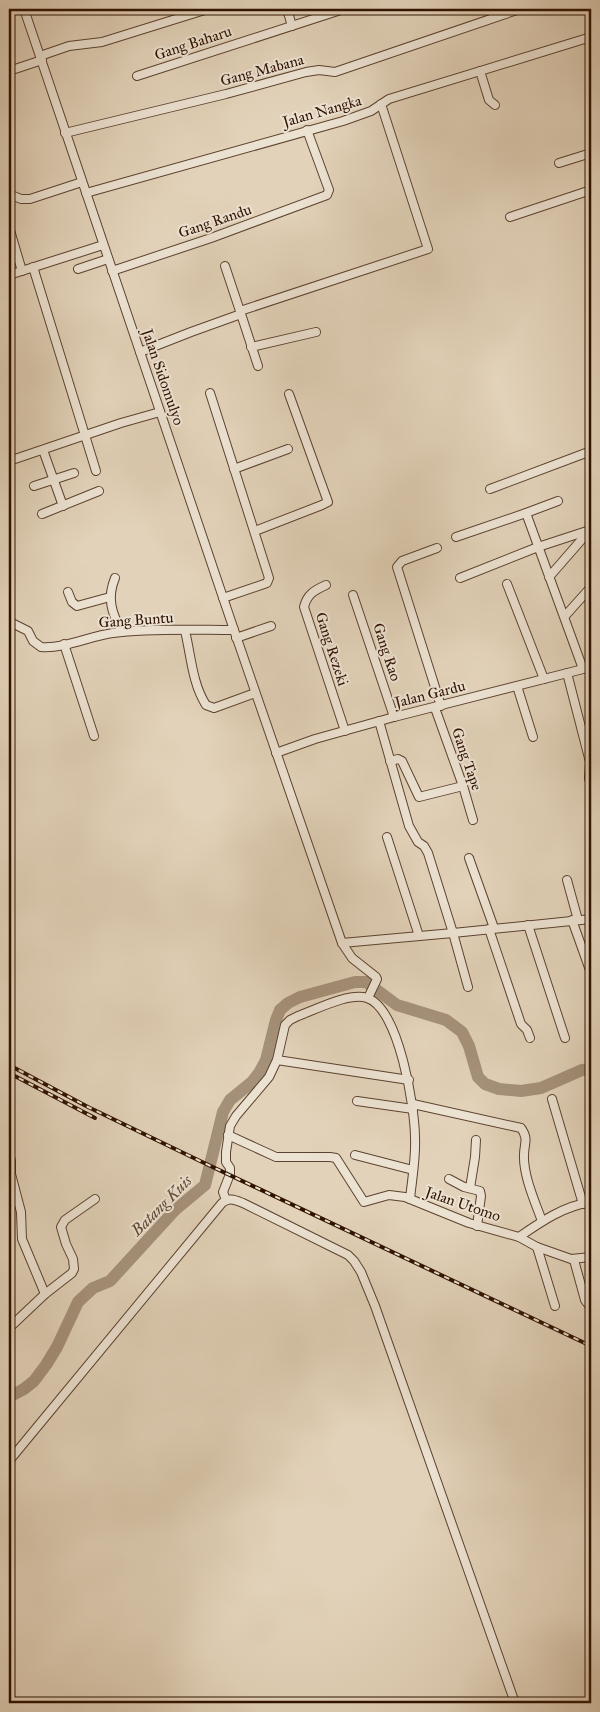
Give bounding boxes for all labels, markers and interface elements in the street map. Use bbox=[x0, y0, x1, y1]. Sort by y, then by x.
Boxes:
street label: Gang Baharu bbox=[152, 22, 234, 64]
street label: Gang Mabana bbox=[218, 50, 306, 90]
street label: Jalan Nangka bbox=[279, 91, 364, 132]
street label: Gang Randu bbox=[176, 200, 254, 242]
street label: Jalan Sidomulyo bbox=[137, 325, 188, 428]
street label: Gang Buntu bbox=[98, 608, 174, 632]
street label: Gang Rezeki bbox=[312, 610, 352, 688]
street label: Gang Rao bbox=[369, 621, 405, 684]
street label: Jalan Gardu bbox=[391, 677, 467, 713]
street label: Gang Tape bbox=[448, 725, 486, 793]
water label: Batang Kuis bbox=[126, 1171, 196, 1240]
street label: Jalan Utomo bbox=[421, 1182, 503, 1226]

